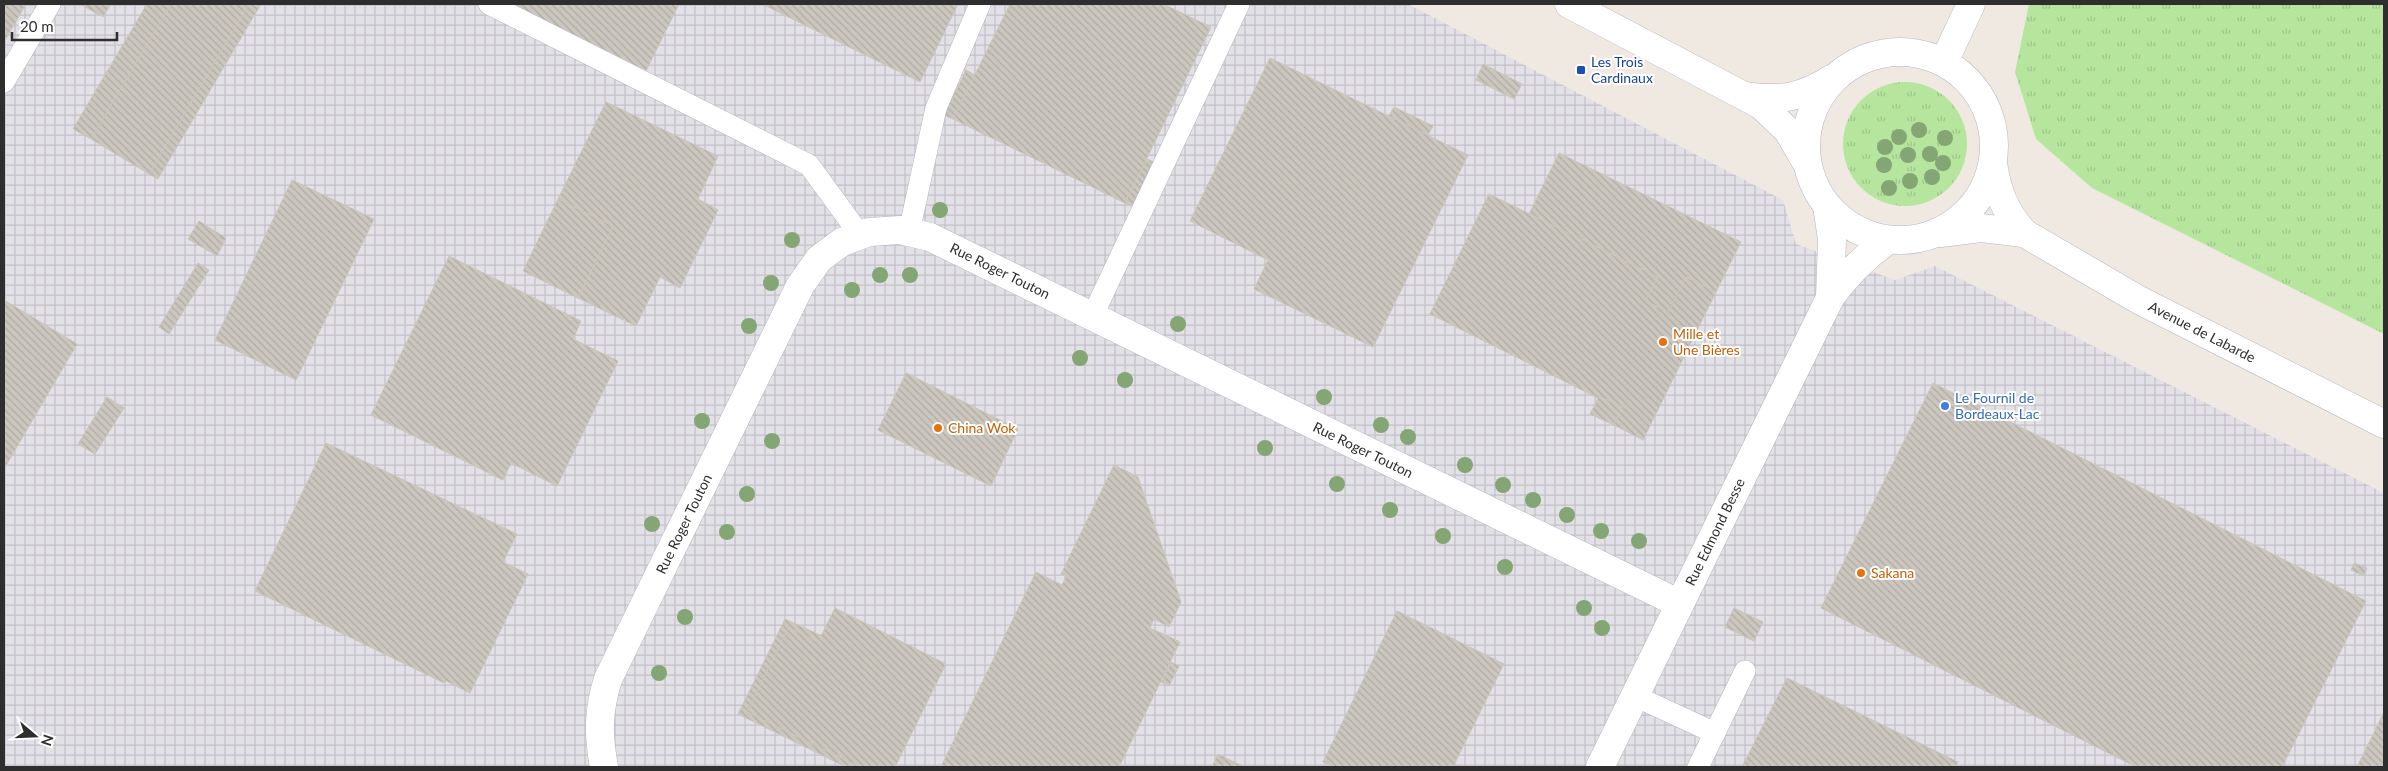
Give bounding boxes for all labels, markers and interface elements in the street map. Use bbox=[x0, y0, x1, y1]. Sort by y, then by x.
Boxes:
scale bar bbox=[12, 10, 118, 42]
text: 20 m bbox=[20, 17, 54, 35]
place label: Les Trois Cardinaux bbox=[1591, 53, 1653, 86]
marker: Les Trois Cardinaux bbox=[1575, 64, 1587, 76]
street label: Rue Roger Touton bbox=[947, 239, 1053, 302]
street label: Avenue de Labarde bbox=[2146, 297, 2259, 366]
place label: Mille et Une Bières bbox=[1673, 325, 1740, 358]
marker: Mille et Une Bières bbox=[1657, 336, 1669, 348]
place label: Le Fournil de Bordeaux-Lac bbox=[1955, 389, 2040, 422]
marker: Le Fournil de Bordeaux-Lac bbox=[1939, 400, 1951, 412]
street label: Rue Roger Touton bbox=[1310, 418, 1416, 481]
place label: China Wok bbox=[948, 419, 1016, 436]
marker: China Wok bbox=[932, 422, 944, 434]
street label: Rue Roger Touton bbox=[652, 471, 715, 577]
street label: Rue Edmond Besse bbox=[1681, 475, 1748, 588]
place label: Sakana bbox=[1871, 564, 1914, 581]
marker: Sakana bbox=[1855, 567, 1867, 579]
north arrow bbox=[10, 711, 60, 761]
text: N bbox=[38, 733, 58, 748]

